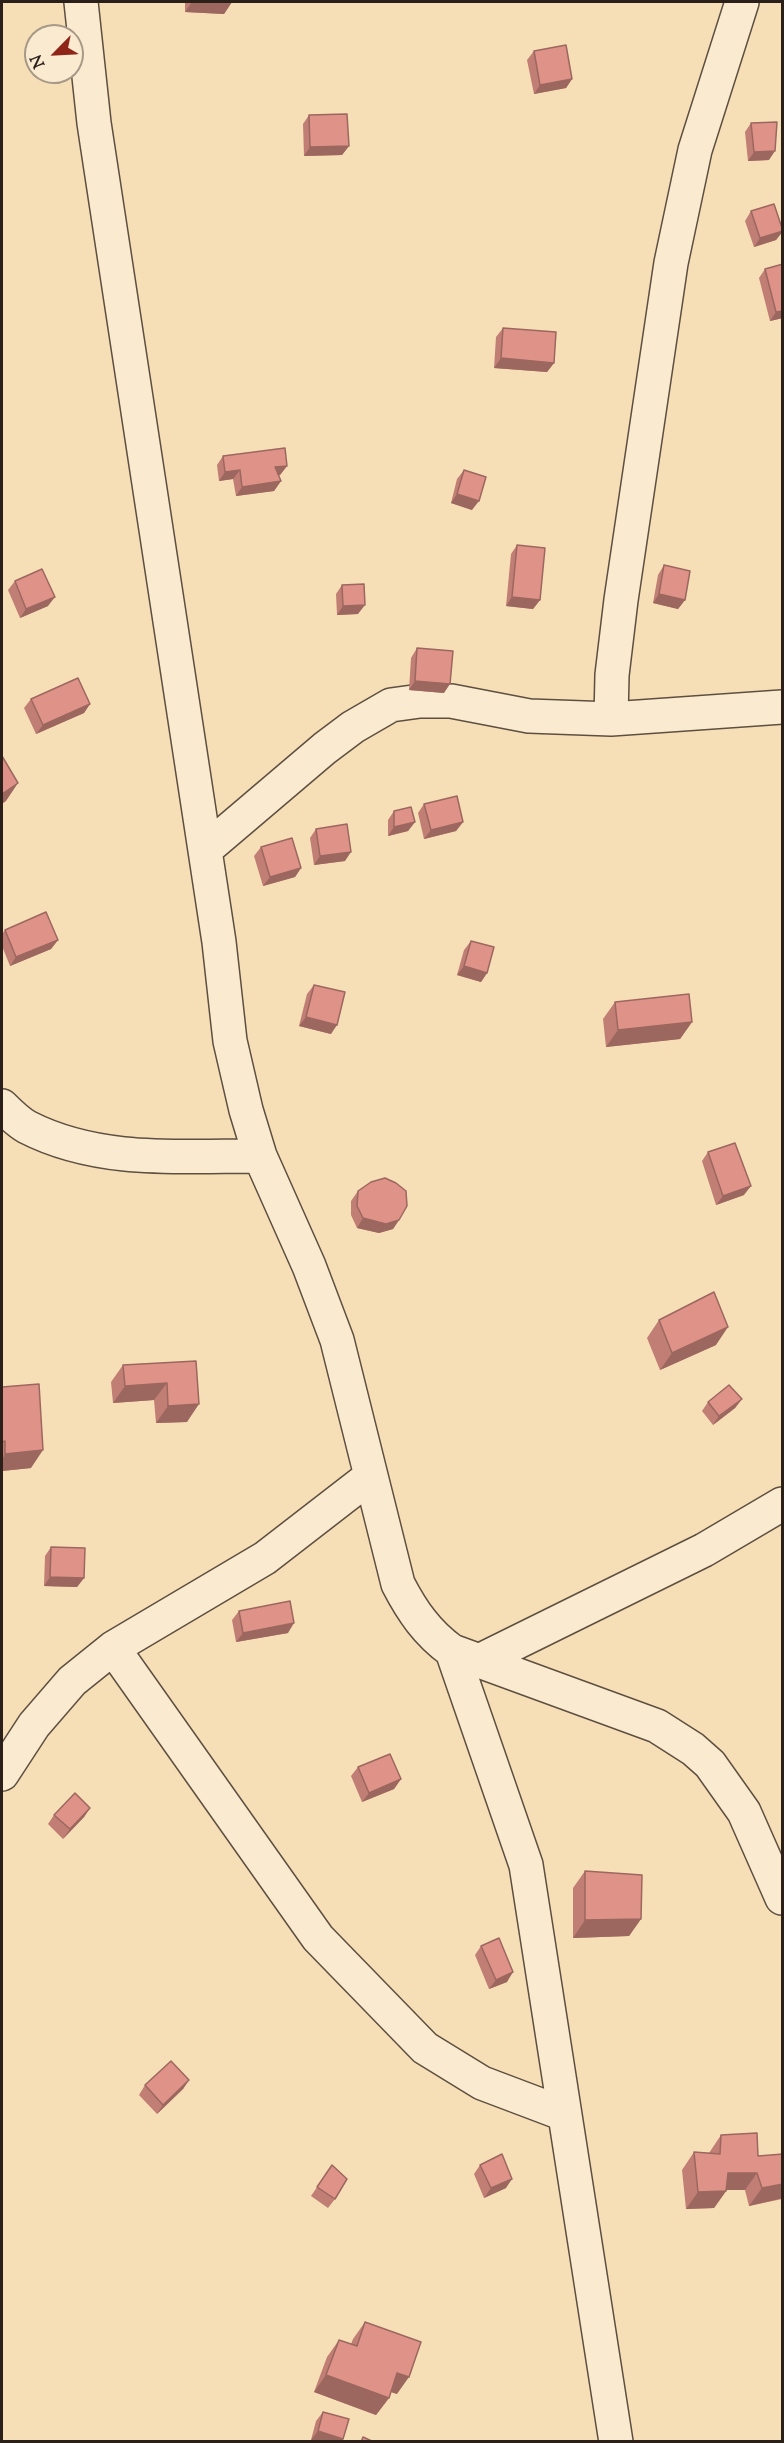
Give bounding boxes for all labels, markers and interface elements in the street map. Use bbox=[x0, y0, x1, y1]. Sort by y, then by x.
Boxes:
north arrow bbox=[24, 24, 84, 84]
text: N bbox=[26, 50, 52, 71]

